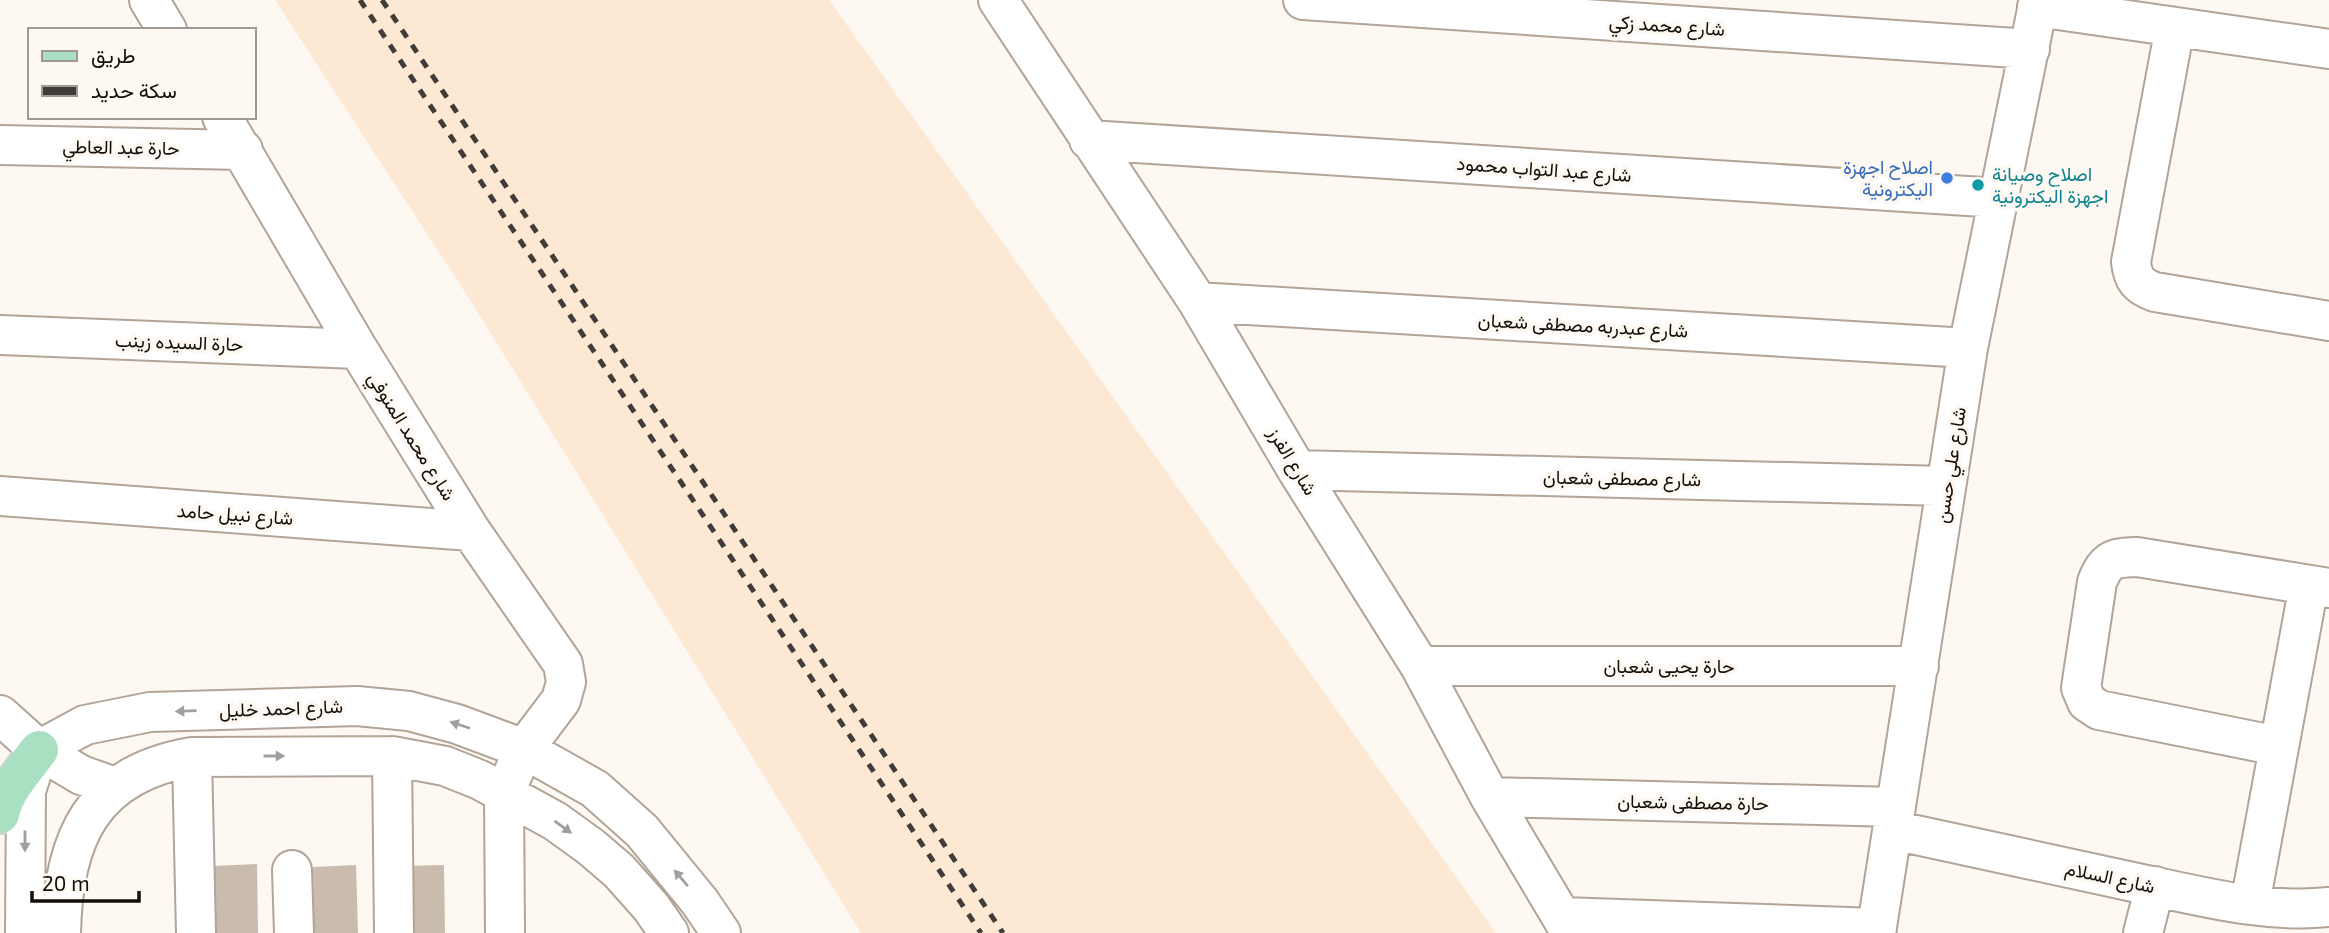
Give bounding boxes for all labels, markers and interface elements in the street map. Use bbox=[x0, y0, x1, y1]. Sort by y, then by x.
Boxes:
street label: شارع محمد زكي bbox=[1608, 9, 1726, 45]
legend bbox=[28, 28, 256, 119]
text: طريق bbox=[91, 42, 136, 69]
text: سكة حديد bbox=[91, 77, 177, 103]
street label: حارة عبد العاطي bbox=[62, 134, 180, 164]
street label: شارع عبد التواب محمود bbox=[1456, 151, 1632, 188]
place label: اصلاح اجهزة اليكترونية bbox=[1843, 155, 1933, 201]
place label: اصلاح وصيانة اجهزة اليكترونية bbox=[1992, 162, 2109, 208]
marker: اصلاح اجهزة اليكترونية bbox=[1939, 170, 1955, 186]
marker: اصلاح وصيانة اجهزة اليكترونية bbox=[1970, 177, 1986, 193]
street label: شارع عبدربه مصطفى شعبان bbox=[1477, 308, 1689, 343]
street label: حارة السيده زينب bbox=[114, 328, 244, 356]
street label: شارع محمد المنوفي bbox=[359, 367, 461, 507]
street label: شارع علي حسن bbox=[1929, 405, 1975, 525]
street label: شارع الفرز bbox=[1262, 422, 1323, 500]
street label: شارع مصطفى شعبان bbox=[1543, 465, 1701, 492]
street label: شارع نبيل حامد bbox=[176, 498, 294, 531]
street label: حارة يحيى شعبان bbox=[1603, 654, 1735, 678]
street label: شارع احمد خليل bbox=[219, 694, 343, 723]
one-way arrow bbox=[174, 705, 196, 716]
one-way arrow bbox=[449, 720, 470, 730]
one-way arrow bbox=[263, 750, 285, 762]
street label: حارة مصطفى شعبان bbox=[1617, 789, 1769, 815]
one-way arrow bbox=[554, 820, 573, 834]
one-way arrow bbox=[19, 830, 31, 852]
street label: شارع السلام bbox=[2063, 856, 2157, 899]
scale bar bbox=[32, 860, 138, 904]
one-way arrow bbox=[673, 869, 688, 887]
text: 20 m bbox=[42, 870, 90, 895]

